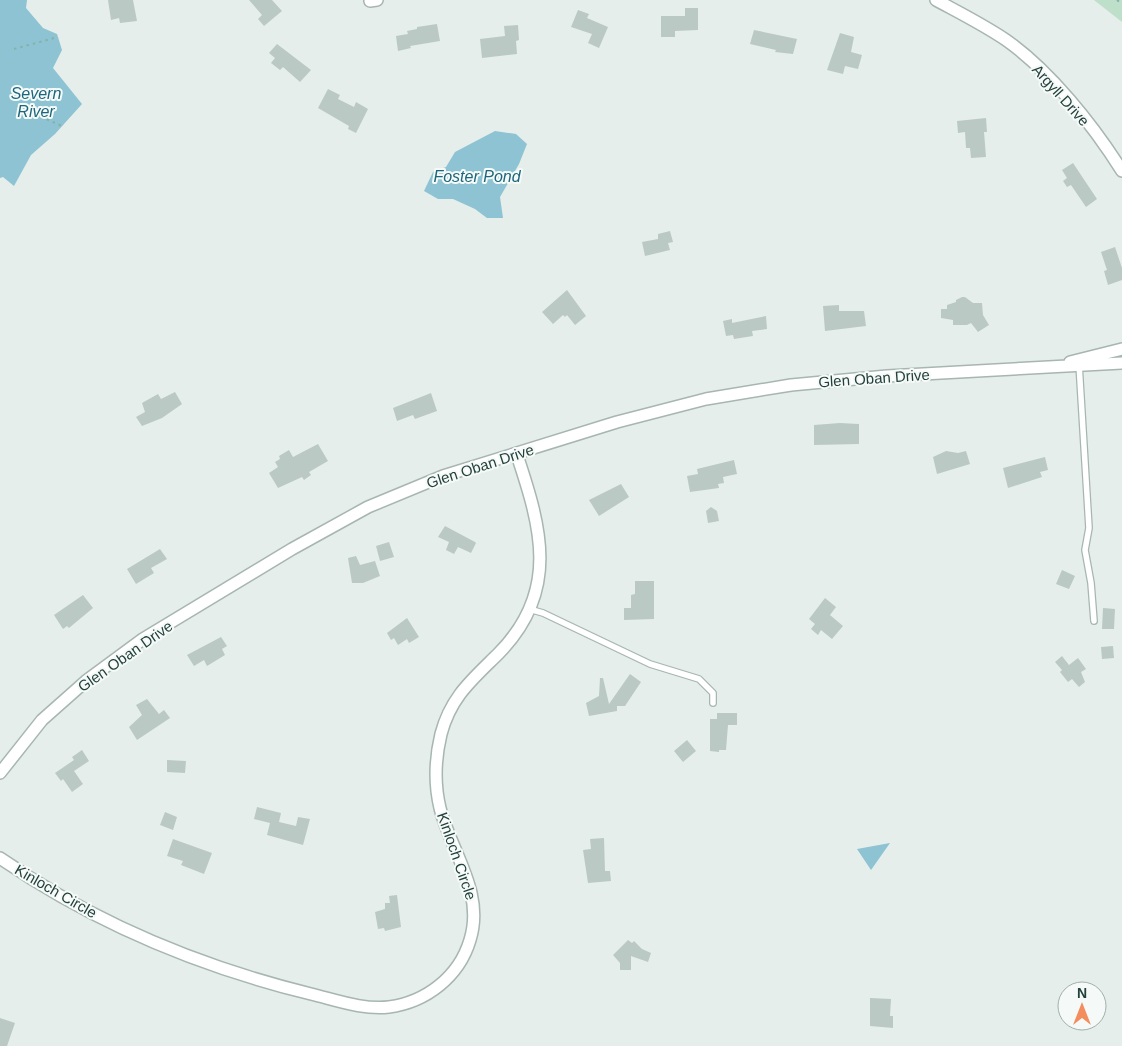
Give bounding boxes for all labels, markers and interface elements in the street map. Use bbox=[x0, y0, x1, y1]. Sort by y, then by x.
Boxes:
street label: Argyll Drive bbox=[1029, 61, 1093, 129]
water label: Severn River bbox=[11, 85, 61, 120]
water label: Foster Pond bbox=[433, 168, 522, 185]
street label: Glen Oban Drive bbox=[818, 366, 930, 390]
street label: Glen Oban Drive bbox=[424, 441, 536, 491]
street label: Glen Oban Drive bbox=[74, 617, 176, 695]
street label: Kinloch Circle bbox=[434, 810, 480, 902]
street label: Kinloch Circle bbox=[12, 861, 100, 921]
north arrow bbox=[1057, 981, 1107, 1031]
text: N bbox=[1077, 985, 1087, 1001]

